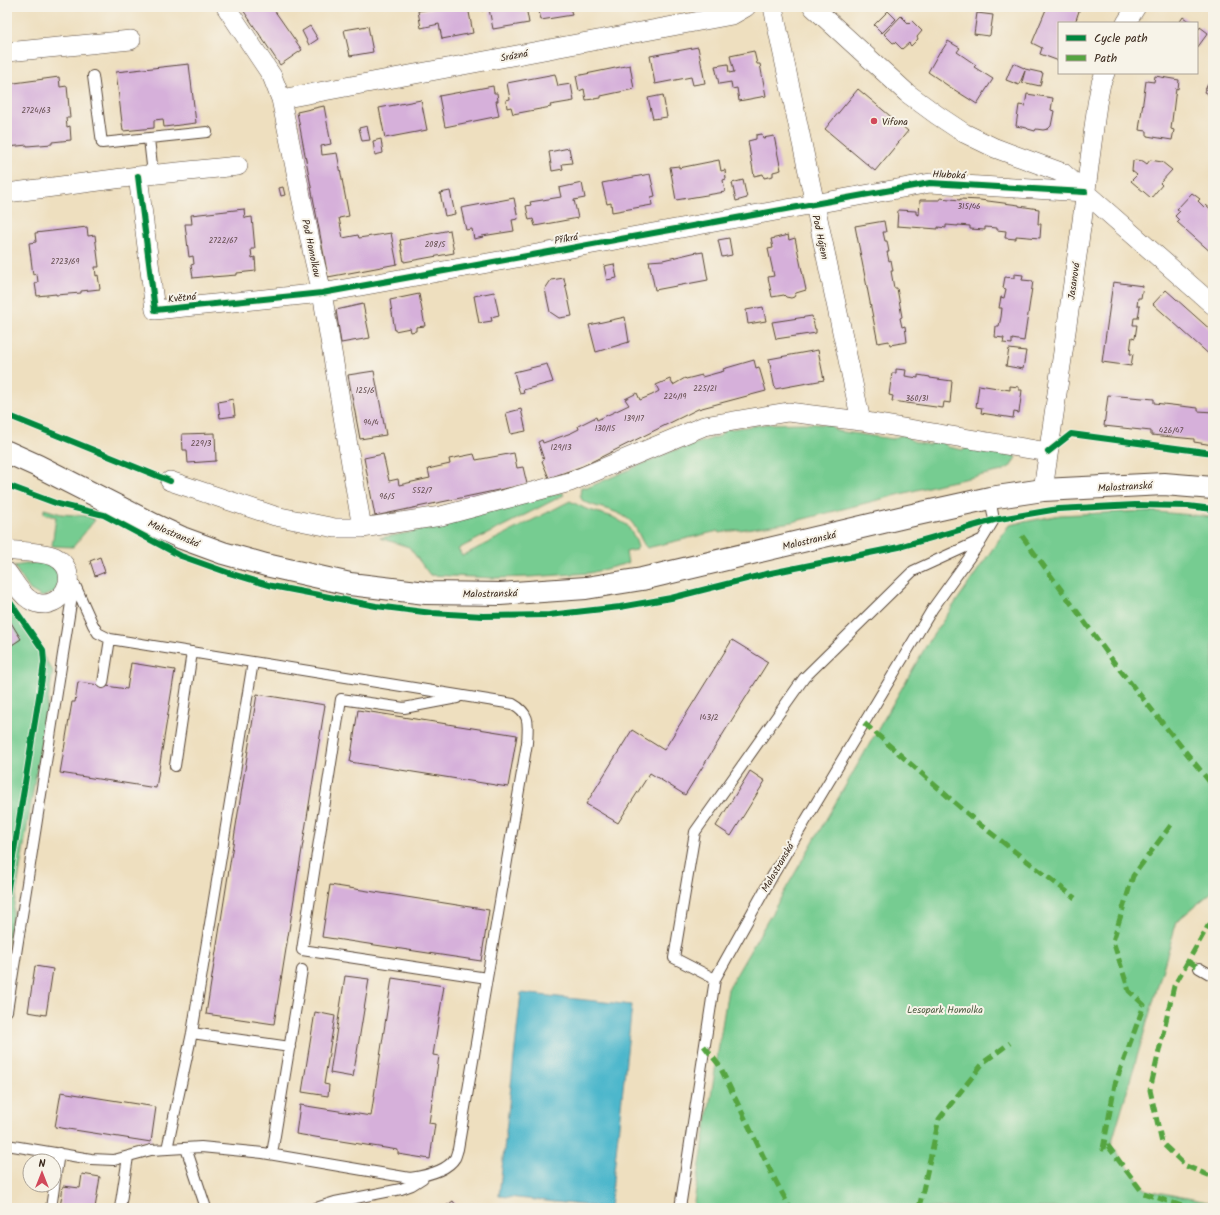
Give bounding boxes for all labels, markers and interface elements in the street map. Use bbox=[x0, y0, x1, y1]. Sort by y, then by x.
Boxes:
legend bbox=[1058, 22, 1198, 74]
text: Cycle path bbox=[1094, 29, 1148, 48]
street label: Srázná bbox=[499, 45, 531, 66]
text: Path bbox=[1094, 49, 1117, 68]
house number: 2724/63 bbox=[21, 104, 51, 117]
place label: Vifona bbox=[882, 114, 908, 130]
marker: Vifona bbox=[869, 116, 879, 126]
street label: Hluboká bbox=[932, 166, 967, 184]
house number: 315/46 bbox=[957, 200, 981, 213]
street label: Pod Hájem bbox=[807, 213, 833, 261]
street label: Pod Homolkou bbox=[297, 218, 325, 279]
street label: Příkrá bbox=[553, 229, 580, 249]
house number: 2722/67 bbox=[209, 234, 238, 247]
house number: 208/5 bbox=[425, 238, 446, 251]
house number: 2723/69 bbox=[51, 255, 79, 268]
street label: Jasanová bbox=[1063, 260, 1085, 301]
street label: Květná bbox=[167, 288, 198, 307]
house number: 225/21 bbox=[693, 382, 717, 395]
house number: 125/6 bbox=[356, 384, 374, 397]
house number: 224/19 bbox=[664, 390, 687, 403]
house number: 360/31 bbox=[906, 392, 929, 405]
house number: 139/17 bbox=[624, 412, 644, 425]
house number: 94/4 bbox=[363, 416, 379, 429]
house number: 130/15 bbox=[595, 422, 616, 435]
house number: 426/47 bbox=[1159, 424, 1184, 437]
house number: 229/3 bbox=[191, 437, 212, 450]
house number: 129/13 bbox=[551, 441, 572, 454]
street label: Malostranská bbox=[1097, 478, 1154, 496]
house number: 552/7 bbox=[412, 484, 432, 497]
house number: 96/5 bbox=[379, 490, 395, 503]
street label: Malostranská bbox=[145, 516, 203, 552]
street label: Malostranská bbox=[781, 527, 839, 555]
street label: Malostranská bbox=[463, 586, 519, 602]
house number: 143/2 bbox=[700, 711, 719, 724]
street label: Malostranská bbox=[757, 839, 799, 895]
park label: Lesopark Homolka bbox=[907, 1002, 983, 1018]
north arrow bbox=[22, 1153, 62, 1193]
text: N bbox=[39, 1155, 46, 1173]

